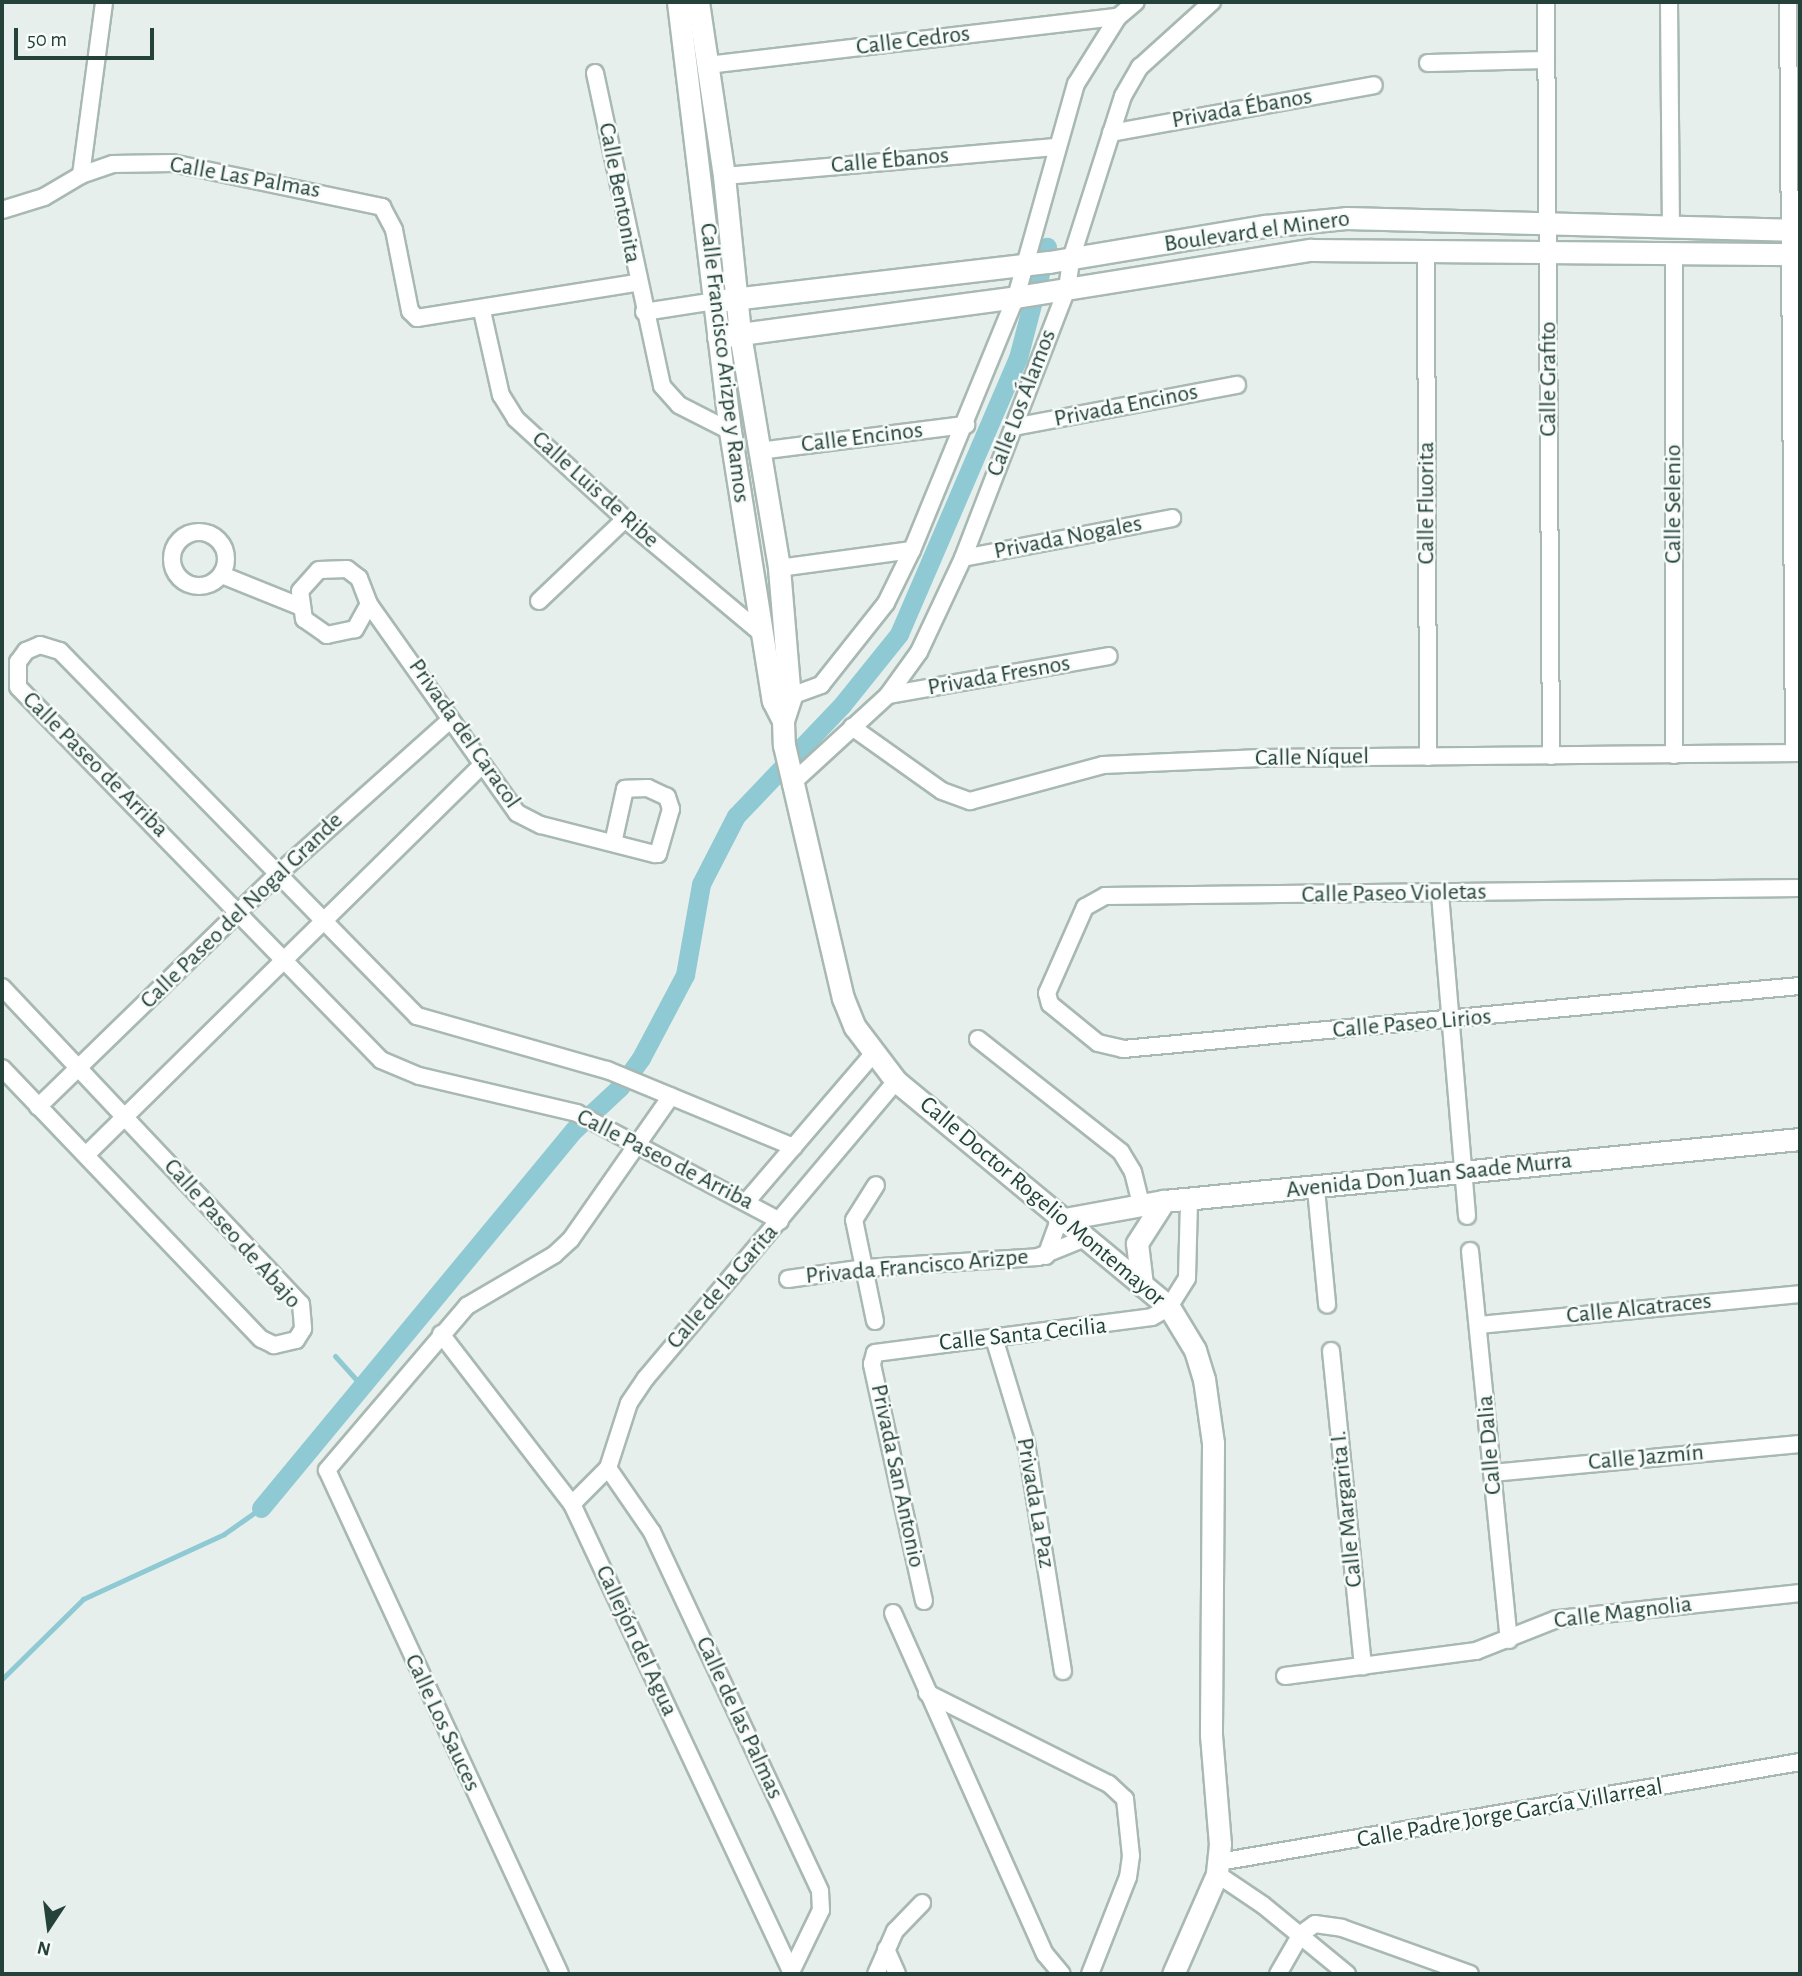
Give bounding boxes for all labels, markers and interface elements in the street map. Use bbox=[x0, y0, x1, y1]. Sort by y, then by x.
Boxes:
scale bar bbox=[18, 14, 158, 58]
street label: Calle Cedros bbox=[855, 20, 971, 62]
text: 50 m bbox=[27, 29, 67, 50]
street label: Privada Ébanos bbox=[1170, 83, 1314, 135]
street label: Calle Bentonita bbox=[591, 120, 647, 266]
street label: Calle Ébanos bbox=[830, 142, 950, 180]
street label: Calle Las Palmas bbox=[167, 151, 323, 205]
street label: Boulevard el Minero bbox=[1162, 205, 1352, 259]
street label: Calle Francisco Arizpe y Ramos bbox=[693, 221, 755, 505]
street label: Calle Grafito bbox=[1535, 321, 1563, 437]
street label: Calle Los Álamos bbox=[981, 325, 1063, 481]
street label: Privada Encinos bbox=[1052, 378, 1200, 434]
street label: Calle Encinos bbox=[800, 416, 924, 460]
street label: Calle Luis de Ribe bbox=[525, 425, 665, 555]
street label: Calle Fluorita bbox=[1413, 442, 1441, 564]
street label: Calle Selenio bbox=[1660, 444, 1688, 564]
street label: Privada Nogales bbox=[992, 510, 1144, 566]
street label: Privada Fresnos bbox=[925, 649, 1073, 703]
street label: Privada del Caracol bbox=[402, 654, 526, 814]
street label: Calle Paseo de Arriba bbox=[16, 686, 174, 844]
street label: Calle Níquel bbox=[1255, 743, 1369, 773]
street label: Calle Paseo del Nogal Grande bbox=[135, 807, 349, 1015]
street label: Calle Paseo Violetas bbox=[1301, 878, 1487, 910]
street label: Calle Paseo Lirios bbox=[1331, 1003, 1493, 1045]
street label: Calle Doctor Rogelio Montemayor bbox=[913, 1091, 1171, 1313]
street label: Calle Paseo de Arriba bbox=[572, 1103, 758, 1217]
street label: Avenida Don Juan Saade Murra bbox=[1285, 1147, 1573, 1205]
street label: Calle Paseo de Abajo bbox=[157, 1153, 307, 1315]
street label: Calle de la Garita bbox=[661, 1219, 785, 1355]
street label: Privada Francisco Arizpe bbox=[804, 1243, 1030, 1291]
street label: Calle Alcatraces bbox=[1565, 1287, 1713, 1331]
street label: Calle Santa Cecilia bbox=[938, 1312, 1108, 1358]
street label: Privada San Antonio bbox=[863, 1382, 931, 1570]
street label: Calle Dalia bbox=[1471, 1394, 1509, 1496]
street label: Calle Margarita I. bbox=[1324, 1429, 1370, 1589]
street label: Privada La Paz bbox=[1009, 1436, 1061, 1570]
street label: Calle Jazmín bbox=[1587, 1439, 1705, 1477]
street label: Callejón del Agua bbox=[589, 1561, 683, 1721]
street label: Calle Magnolia bbox=[1552, 1590, 1694, 1636]
street label: Calle de las Palmas bbox=[689, 1632, 789, 1804]
street label: Calle Los Sauces bbox=[398, 1650, 486, 1796]
street label: Calle Padre Jorge García Villarreal bbox=[1355, 1773, 1665, 1855]
north arrow bbox=[14, 1892, 84, 1962]
text: N bbox=[36, 1937, 53, 1959]

